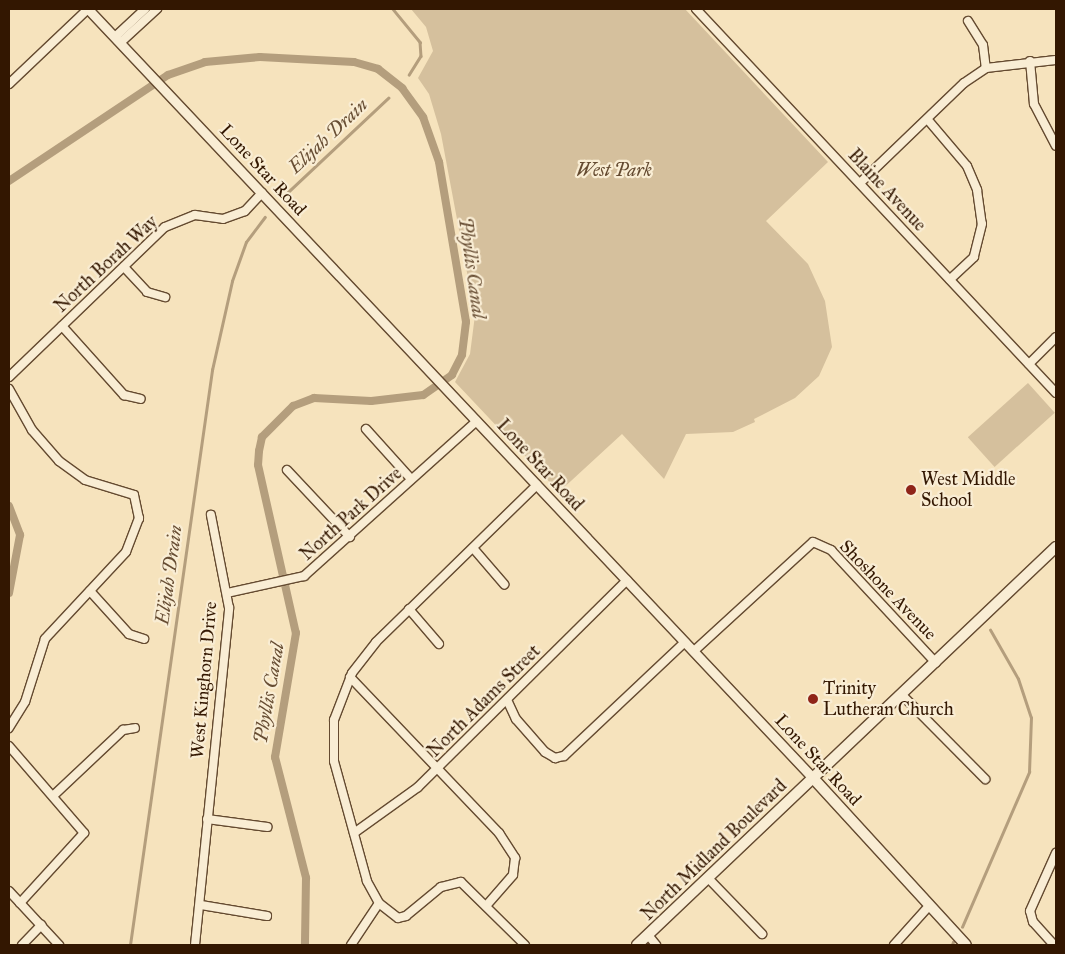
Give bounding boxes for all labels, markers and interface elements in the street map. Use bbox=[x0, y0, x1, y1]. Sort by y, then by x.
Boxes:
water label: Elijah Drain bbox=[284, 94, 372, 178]
street label: Lone Star Road bbox=[215, 120, 311, 220]
street label: Blaine Avenue bbox=[843, 144, 931, 236]
park label: West Park bbox=[576, 159, 652, 181]
street label: North Borah Way bbox=[50, 211, 162, 317]
water label: Phyllis Canal bbox=[454, 216, 490, 320]
street label: Lone Star Road bbox=[492, 415, 588, 515]
street label: North Park Drive bbox=[296, 463, 406, 565]
place label: West Middle School bbox=[921, 469, 1015, 512]
marker: West Middle School bbox=[905, 484, 917, 496]
water label: Elijah Drain bbox=[151, 524, 187, 626]
street label: Shoshone Avenue bbox=[835, 536, 941, 644]
street label: West Kinghorn Drive bbox=[186, 601, 222, 759]
street label: North Adams Street bbox=[423, 640, 545, 762]
water label: Phyllis Canal bbox=[249, 641, 289, 745]
place label: Trinity Lutheran Church bbox=[823, 678, 954, 721]
marker: Trinity Lutheran Church bbox=[807, 693, 819, 705]
street label: Lone Star Road bbox=[770, 710, 866, 810]
street label: North Midland Boulevard bbox=[637, 775, 791, 925]

